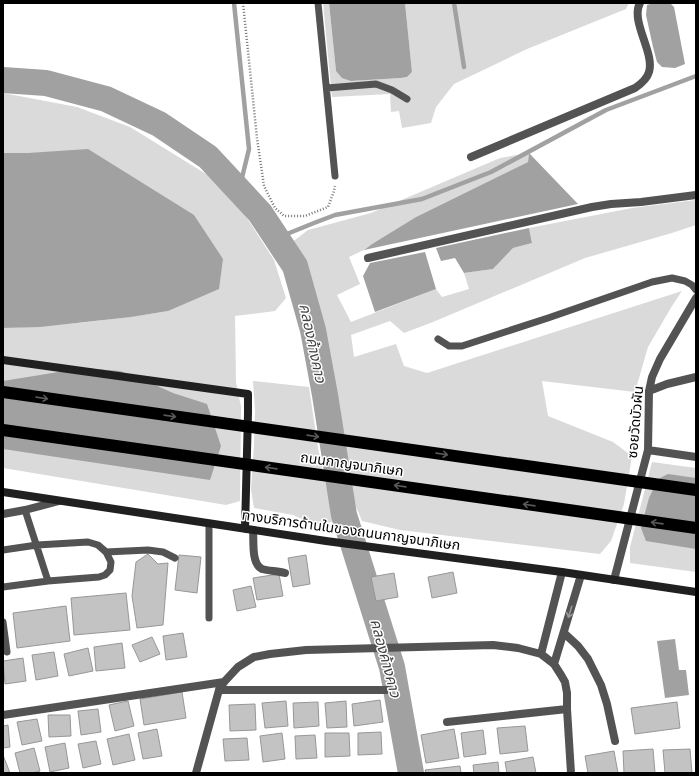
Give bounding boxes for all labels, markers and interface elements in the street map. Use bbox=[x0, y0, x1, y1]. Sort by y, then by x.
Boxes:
water label: คลองค้างคาว bbox=[296, 302, 330, 385]
street label: ซอยวัดบัวผัน bbox=[624, 385, 646, 459]
one-way arrow bbox=[35, 394, 48, 402]
one-way arrow bbox=[163, 412, 176, 420]
one-way arrow bbox=[306, 432, 319, 440]
street label: ถนนกาญจนาภิเษก bbox=[299, 449, 405, 479]
one-way arrow bbox=[435, 450, 448, 458]
one-way arrow bbox=[265, 464, 278, 472]
one-way arrow bbox=[394, 482, 407, 490]
one-way arrow bbox=[523, 501, 536, 509]
street label: ทางบริการด้านในของถนนกาญจนาภิเษก bbox=[241, 507, 461, 553]
one-way arrow bbox=[651, 519, 664, 527]
one-way arrow bbox=[566, 606, 573, 619]
water label: คลองค้างคาว bbox=[367, 617, 405, 700]

